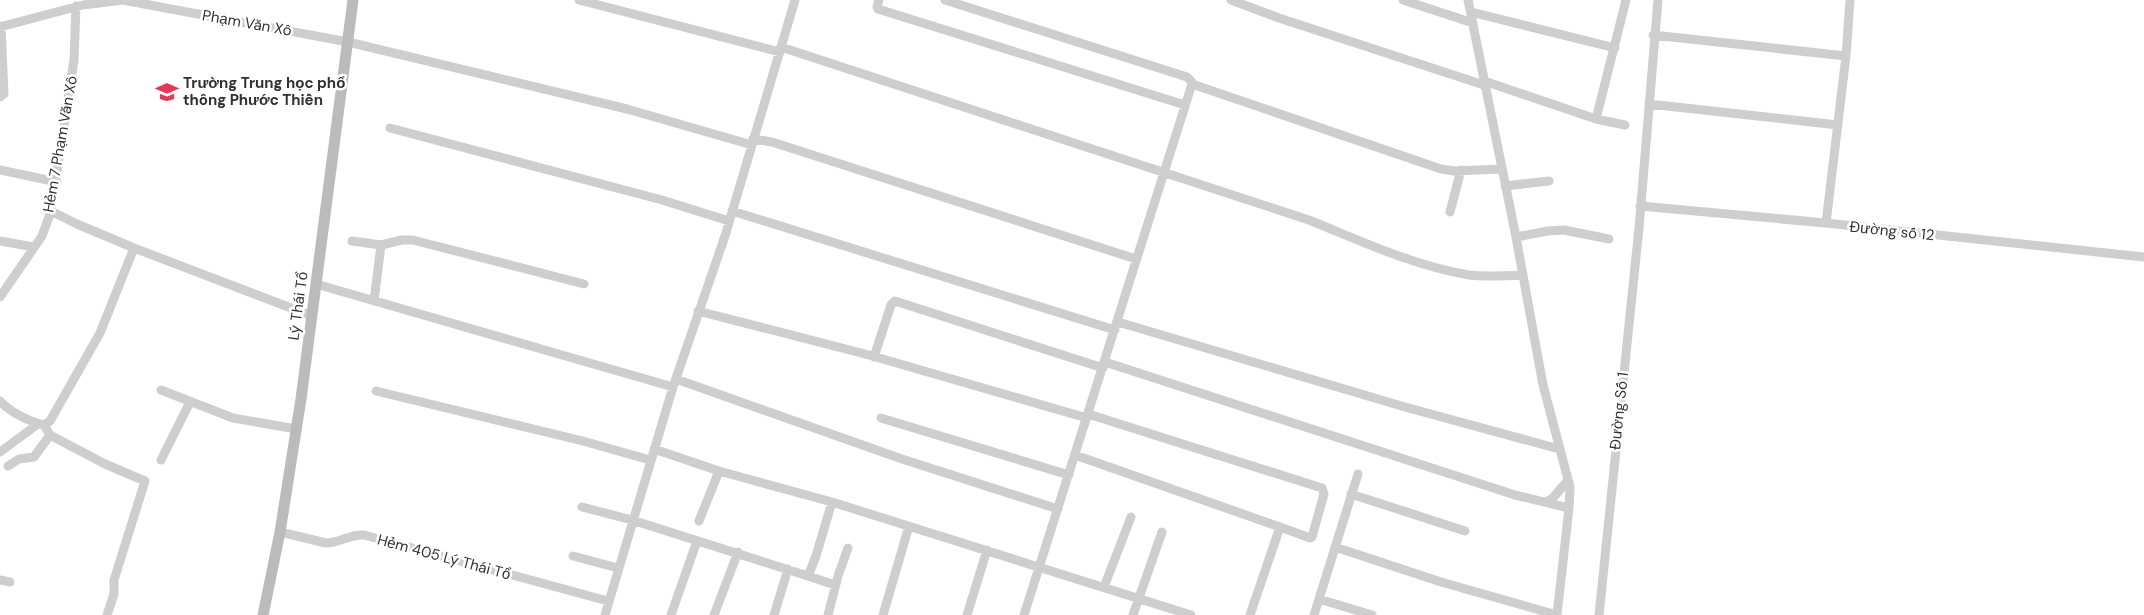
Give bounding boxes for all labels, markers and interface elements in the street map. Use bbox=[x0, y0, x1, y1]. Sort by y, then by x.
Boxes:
street label: Phạm Văn Xô bbox=[201, 5, 293, 41]
place label: Trường Trung học phổ thông Phước Thiền bbox=[183, 73, 345, 110]
street label: Hẻm 7 Phạm Văn Xô bbox=[38, 74, 82, 214]
school or university icon: Trường Trung học phổ thông Phước Thiền bbox=[154, 79, 180, 105]
street label: Đường số 12 bbox=[1849, 217, 1935, 245]
street label: Lý Thái Tổ bbox=[283, 271, 313, 341]
street label: Đường Số 1 bbox=[1605, 371, 1633, 451]
street label: Hẻm 405 Lý Thái Tổ bbox=[375, 530, 513, 584]

